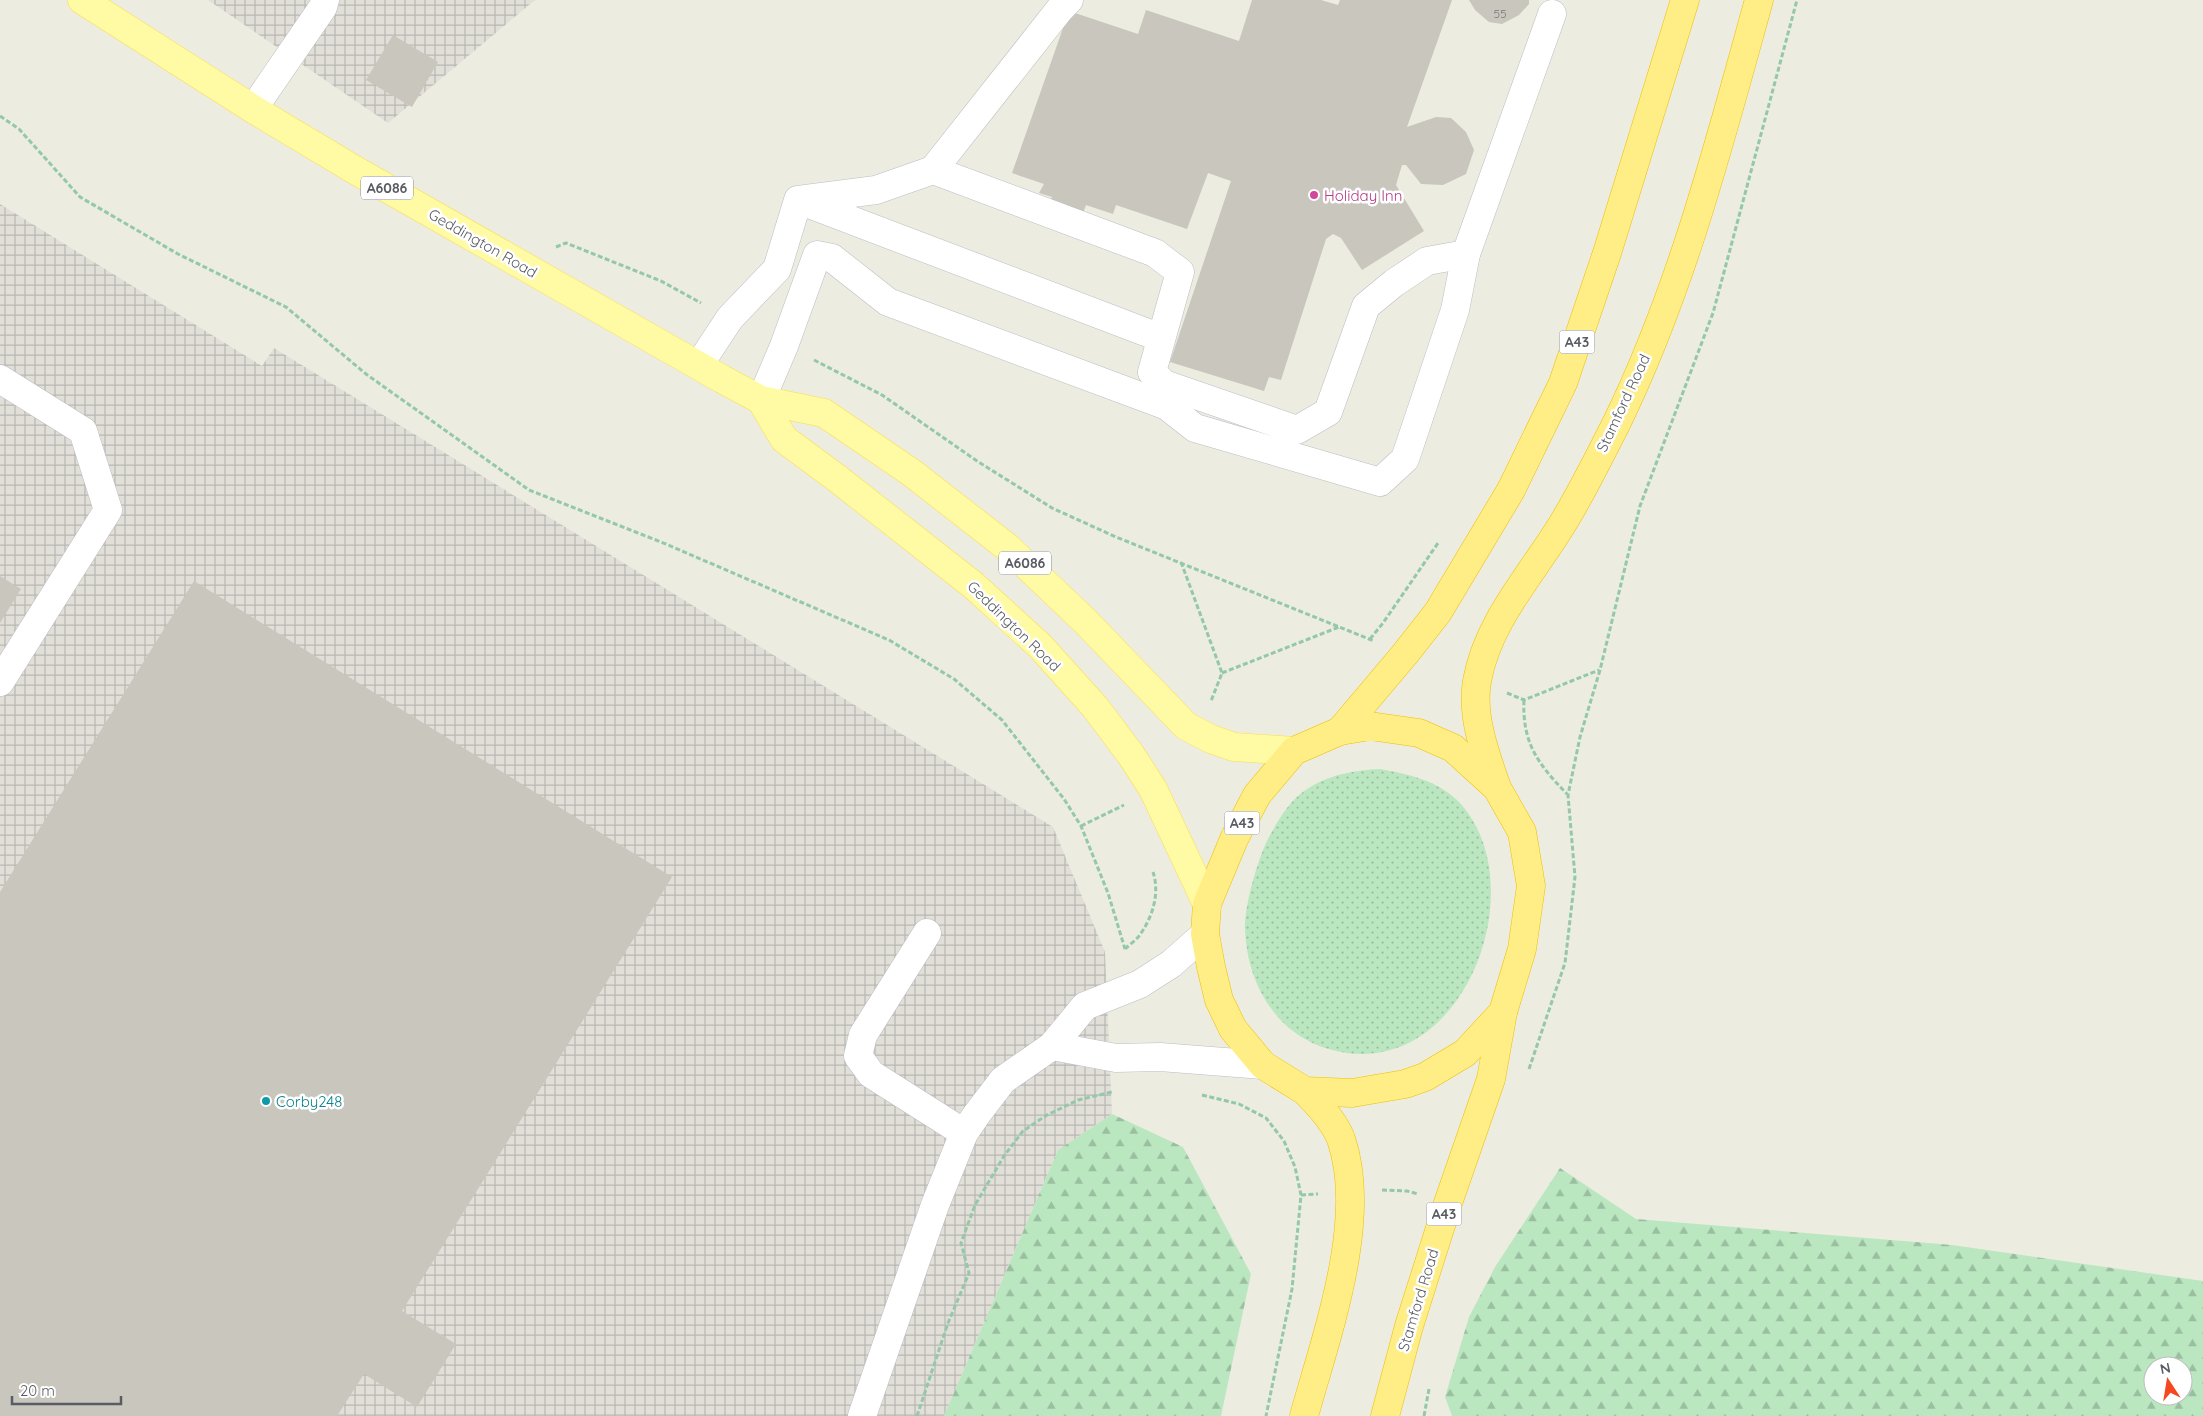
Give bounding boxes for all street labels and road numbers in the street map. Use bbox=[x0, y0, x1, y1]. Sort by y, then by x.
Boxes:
road number: A6086 bbox=[361, 177, 413, 200]
street label: Geddington Road bbox=[425, 204, 541, 282]
road number: A43 bbox=[1560, 331, 1594, 354]
street label: Stamford Road bbox=[1592, 351, 1654, 455]
road number: A6086 bbox=[999, 552, 1051, 574]
street label: Geddington Road bbox=[963, 577, 1065, 675]
road number: A43 bbox=[1224, 811, 1260, 834]
road number: A43 bbox=[1426, 1202, 1462, 1226]
street label: Stamford Road bbox=[1393, 1247, 1443, 1353]

